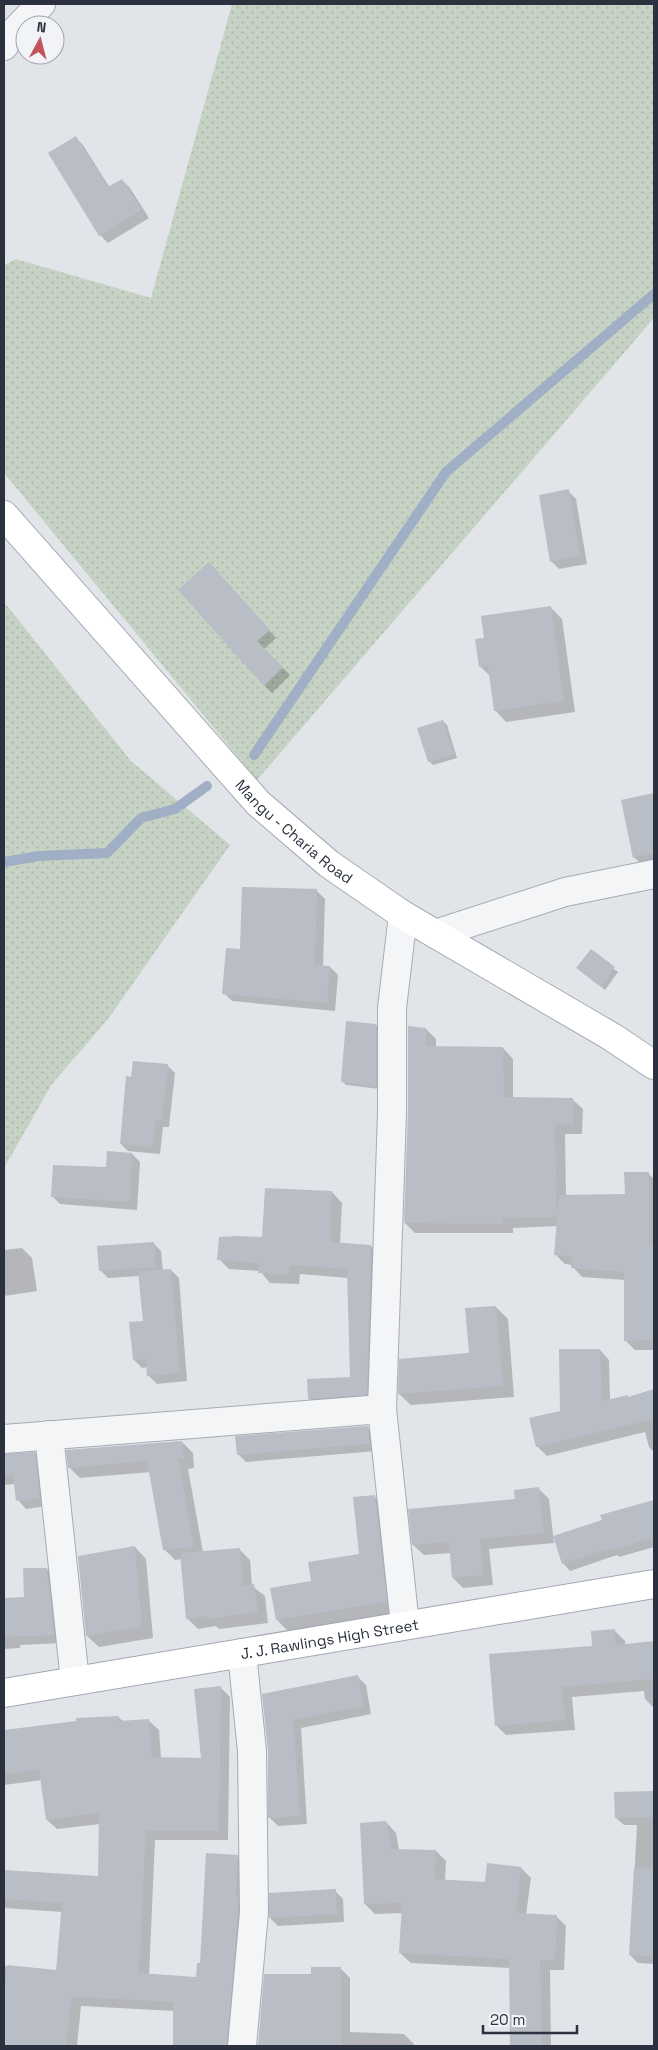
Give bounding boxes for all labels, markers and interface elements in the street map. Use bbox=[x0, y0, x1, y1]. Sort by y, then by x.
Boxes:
north arrow bbox=[15, 15, 65, 65]
text: N bbox=[36, 18, 47, 37]
street label: Mangu - Charia Road bbox=[232, 775, 357, 887]
street label: J. J. Rawlings High Street bbox=[239, 1614, 420, 1663]
scale bar bbox=[483, 2002, 577, 2034]
text: 20 m bbox=[490, 2010, 525, 2029]

